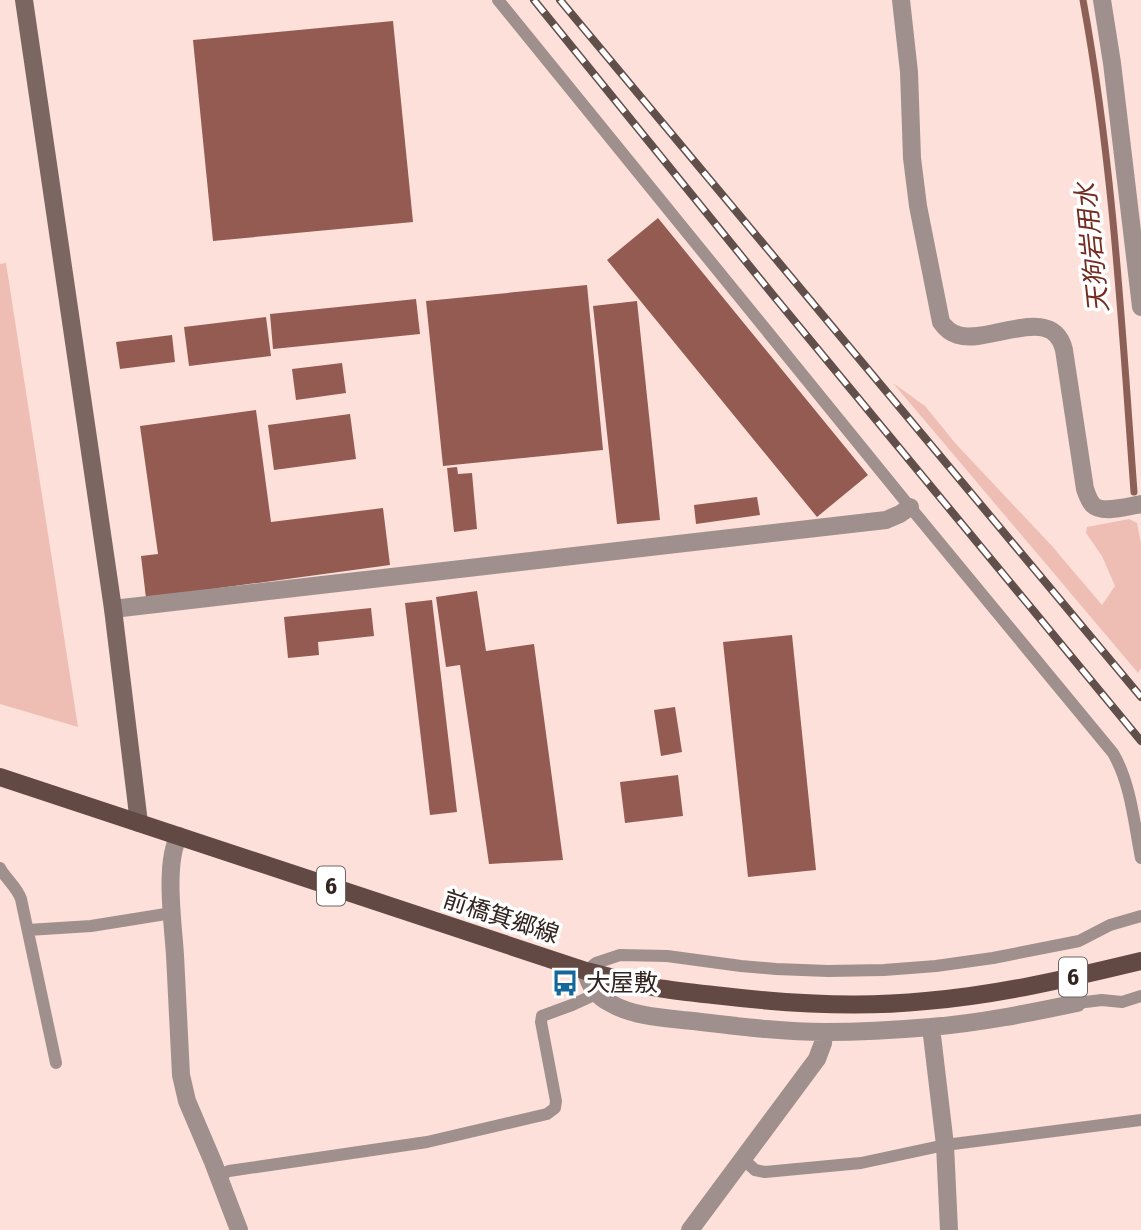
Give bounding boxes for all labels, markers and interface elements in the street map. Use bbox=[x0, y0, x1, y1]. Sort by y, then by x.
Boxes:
water label: 天狗岩用水 bbox=[1070, 179, 1115, 314]
road number: 6 bbox=[317, 866, 345, 906]
street label: 前橋箕郷線 bbox=[440, 885, 562, 949]
road number: 6 bbox=[1059, 958, 1087, 996]
bus stop icon: 大屋敷 bbox=[550, 968, 580, 998]
place label: 大屋敷 bbox=[586, 969, 658, 997]

